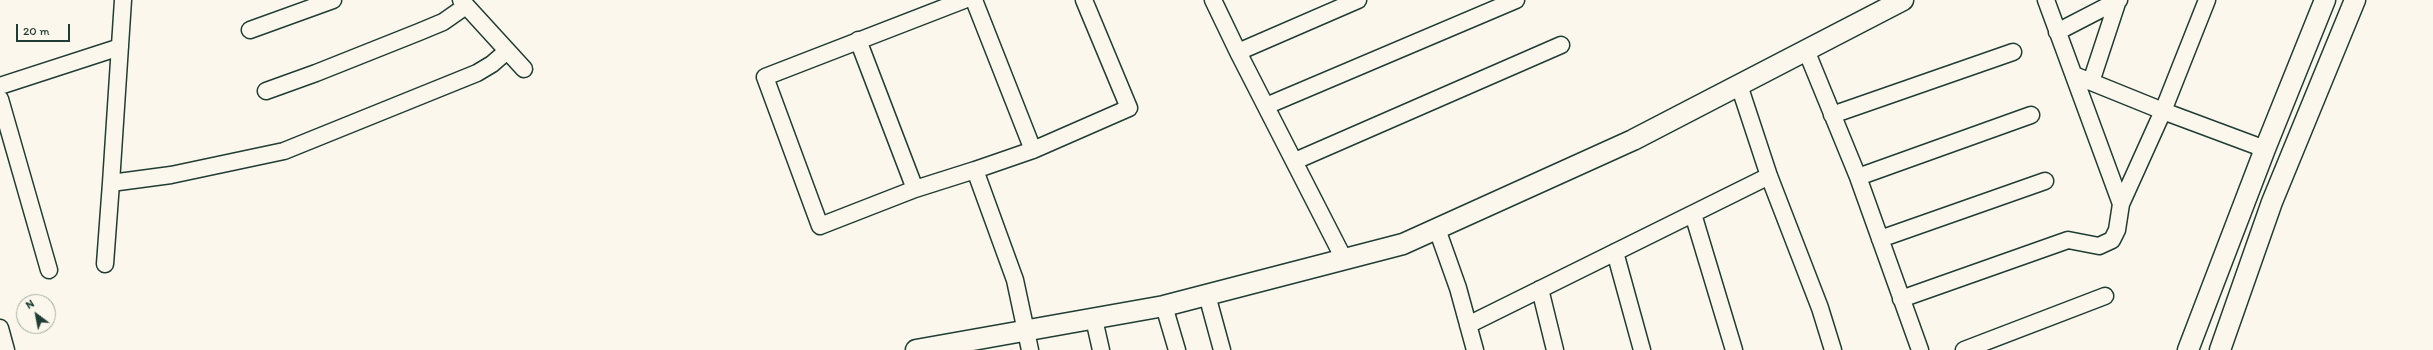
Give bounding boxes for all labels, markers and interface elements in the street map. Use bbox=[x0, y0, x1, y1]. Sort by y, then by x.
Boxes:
scale bar bbox=[18, 16, 72, 42]
text: 20 m bbox=[23, 24, 50, 38]
north arrow bbox=[16, 294, 56, 334]
text: N bbox=[23, 297, 37, 312]

